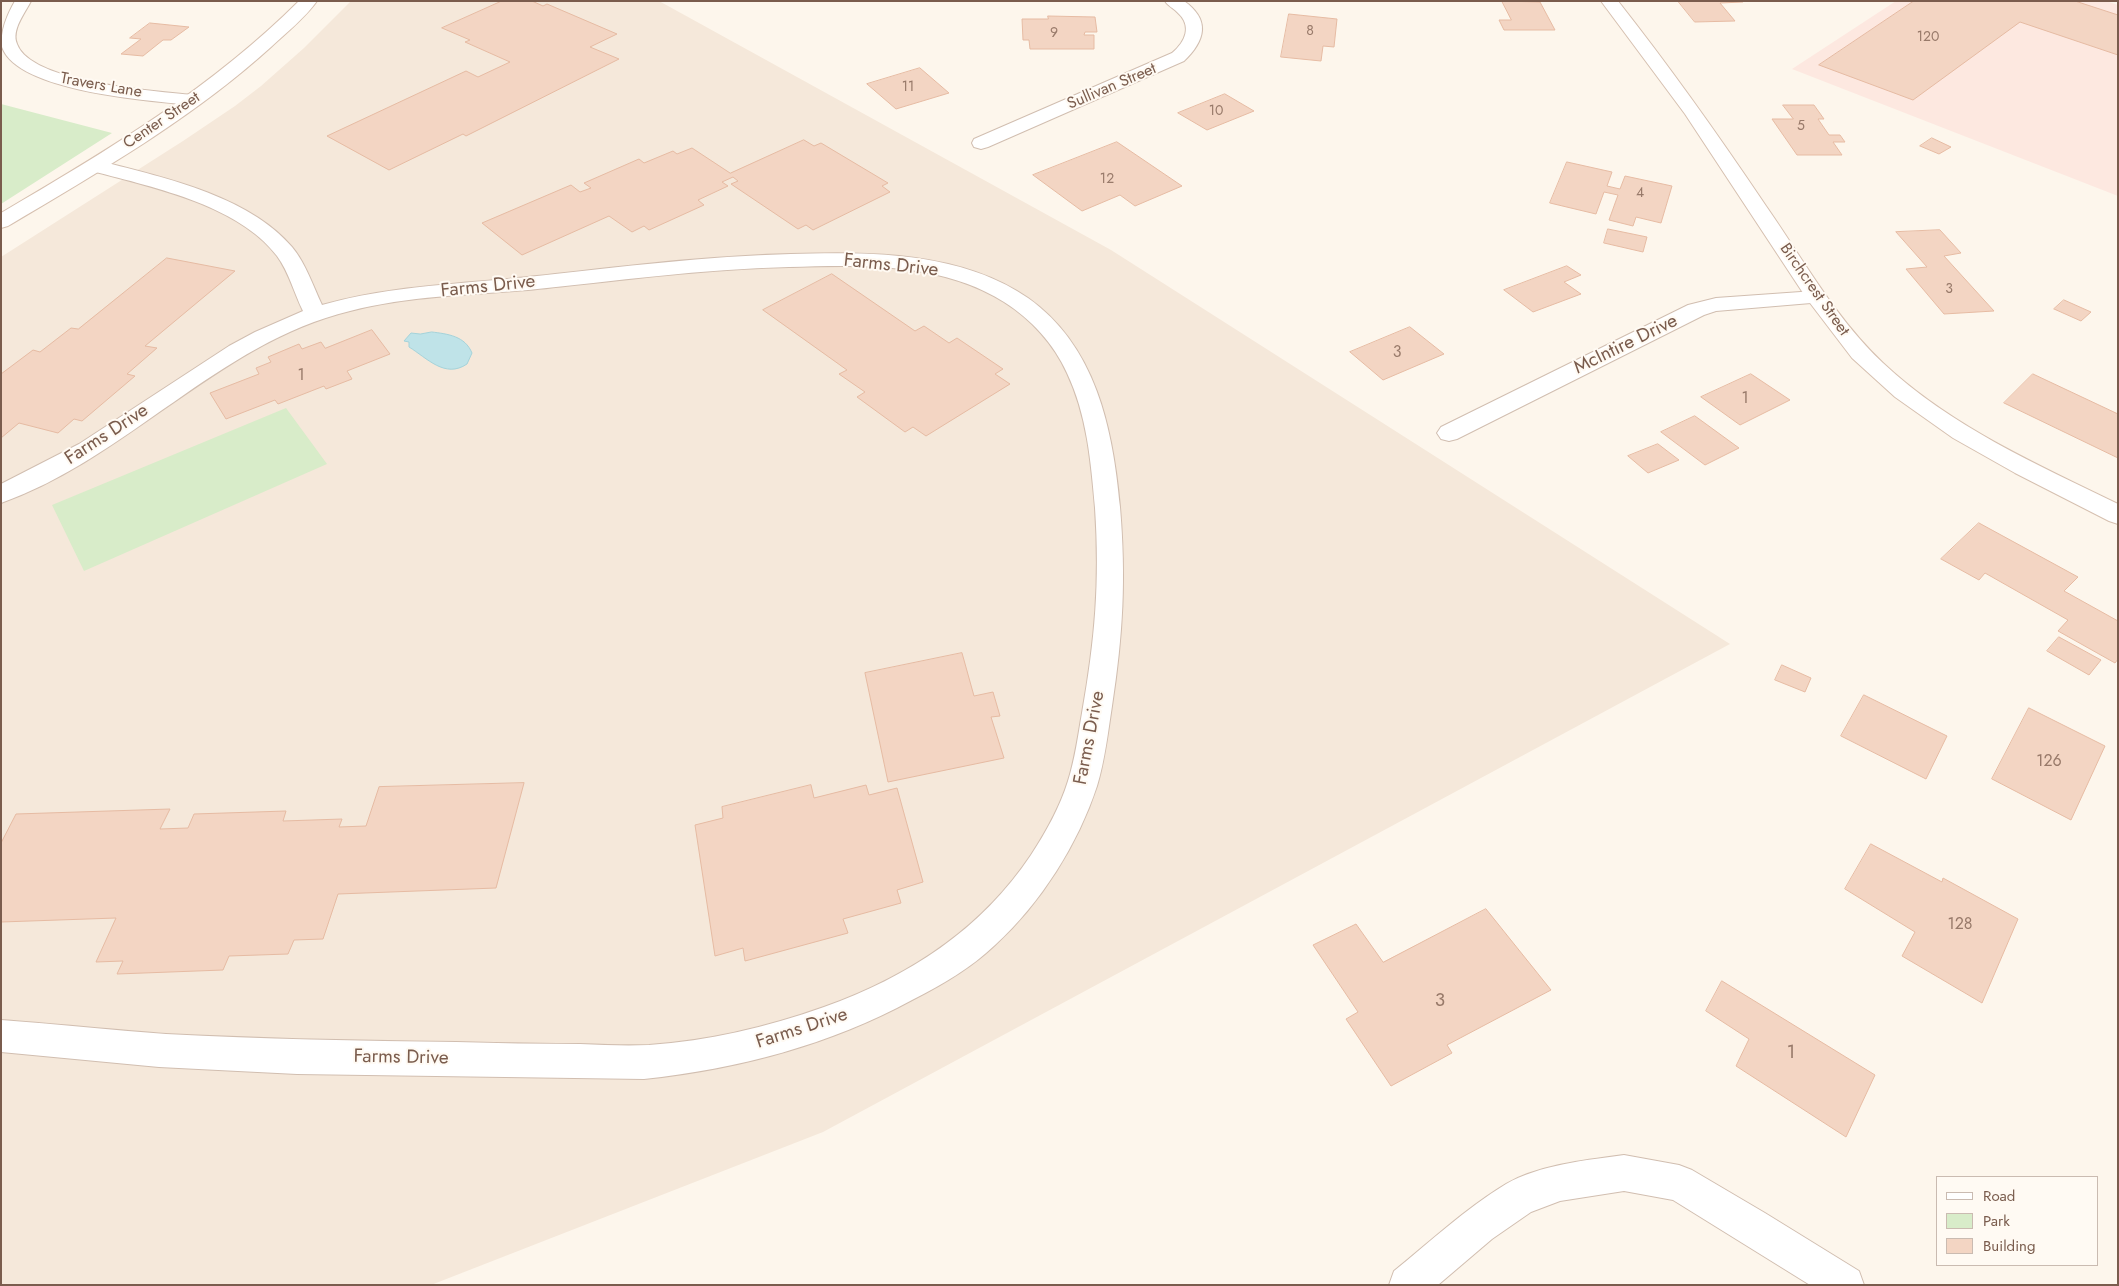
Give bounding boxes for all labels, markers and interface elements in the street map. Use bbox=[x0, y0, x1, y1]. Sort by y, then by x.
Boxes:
house number: 8 bbox=[1306, 24, 1314, 40]
house number: 9 bbox=[1050, 26, 1058, 42]
house number: 120 bbox=[1917, 30, 1939, 46]
street label: Sullivan Street bbox=[1065, 60, 1159, 114]
street label: Travers Lane bbox=[59, 69, 143, 103]
house number: 11 bbox=[902, 80, 914, 96]
street label: Center Street bbox=[120, 88, 204, 154]
house number: 10 bbox=[1209, 104, 1223, 120]
house number: 5 bbox=[1797, 119, 1805, 135]
house number: 12 bbox=[1100, 172, 1114, 188]
house number: 4 bbox=[1636, 186, 1644, 202]
street label: Birchcrest Street bbox=[1775, 240, 1853, 340]
street label: Farms Drive bbox=[843, 250, 939, 282]
street label: Farms Drive bbox=[440, 271, 536, 303]
house number: 3 bbox=[1945, 282, 1953, 298]
street label: McIntire Drive bbox=[1570, 310, 1682, 380]
house number: 3 bbox=[1393, 343, 1401, 363]
house number: 1 bbox=[297, 366, 305, 386]
house number: 1 bbox=[1741, 389, 1749, 409]
street label: Farms Drive bbox=[61, 400, 153, 470]
street label: Farms Drive bbox=[1070, 689, 1110, 787]
house number: 126 bbox=[2036, 752, 2062, 772]
house number: 128 bbox=[1947, 915, 1973, 935]
house number: 3 bbox=[1435, 990, 1445, 1012]
street label: Farms Drive bbox=[753, 1003, 851, 1055]
house number: 1 bbox=[1787, 1042, 1795, 1064]
street label: Farms Drive bbox=[353, 1046, 449, 1070]
legend bbox=[1936, 1176, 2099, 1266]
text: Road bbox=[1983, 1185, 2015, 1207]
text: Park bbox=[1983, 1210, 2010, 1232]
text: Building bbox=[1983, 1235, 2035, 1257]

